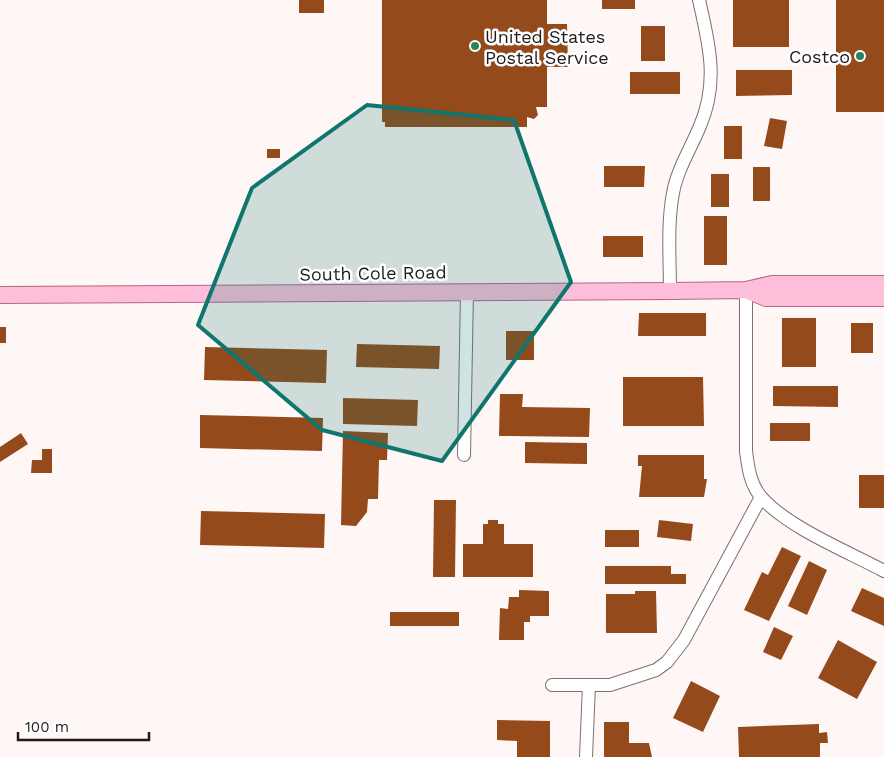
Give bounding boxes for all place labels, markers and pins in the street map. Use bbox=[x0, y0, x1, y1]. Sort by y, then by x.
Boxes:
place label: United States Postal Service bbox=[485, 26, 609, 68]
marker: United States Postal Service bbox=[469, 40, 481, 52]
place label: Costco bbox=[789, 46, 850, 67]
marker: Costco bbox=[854, 50, 866, 62]

